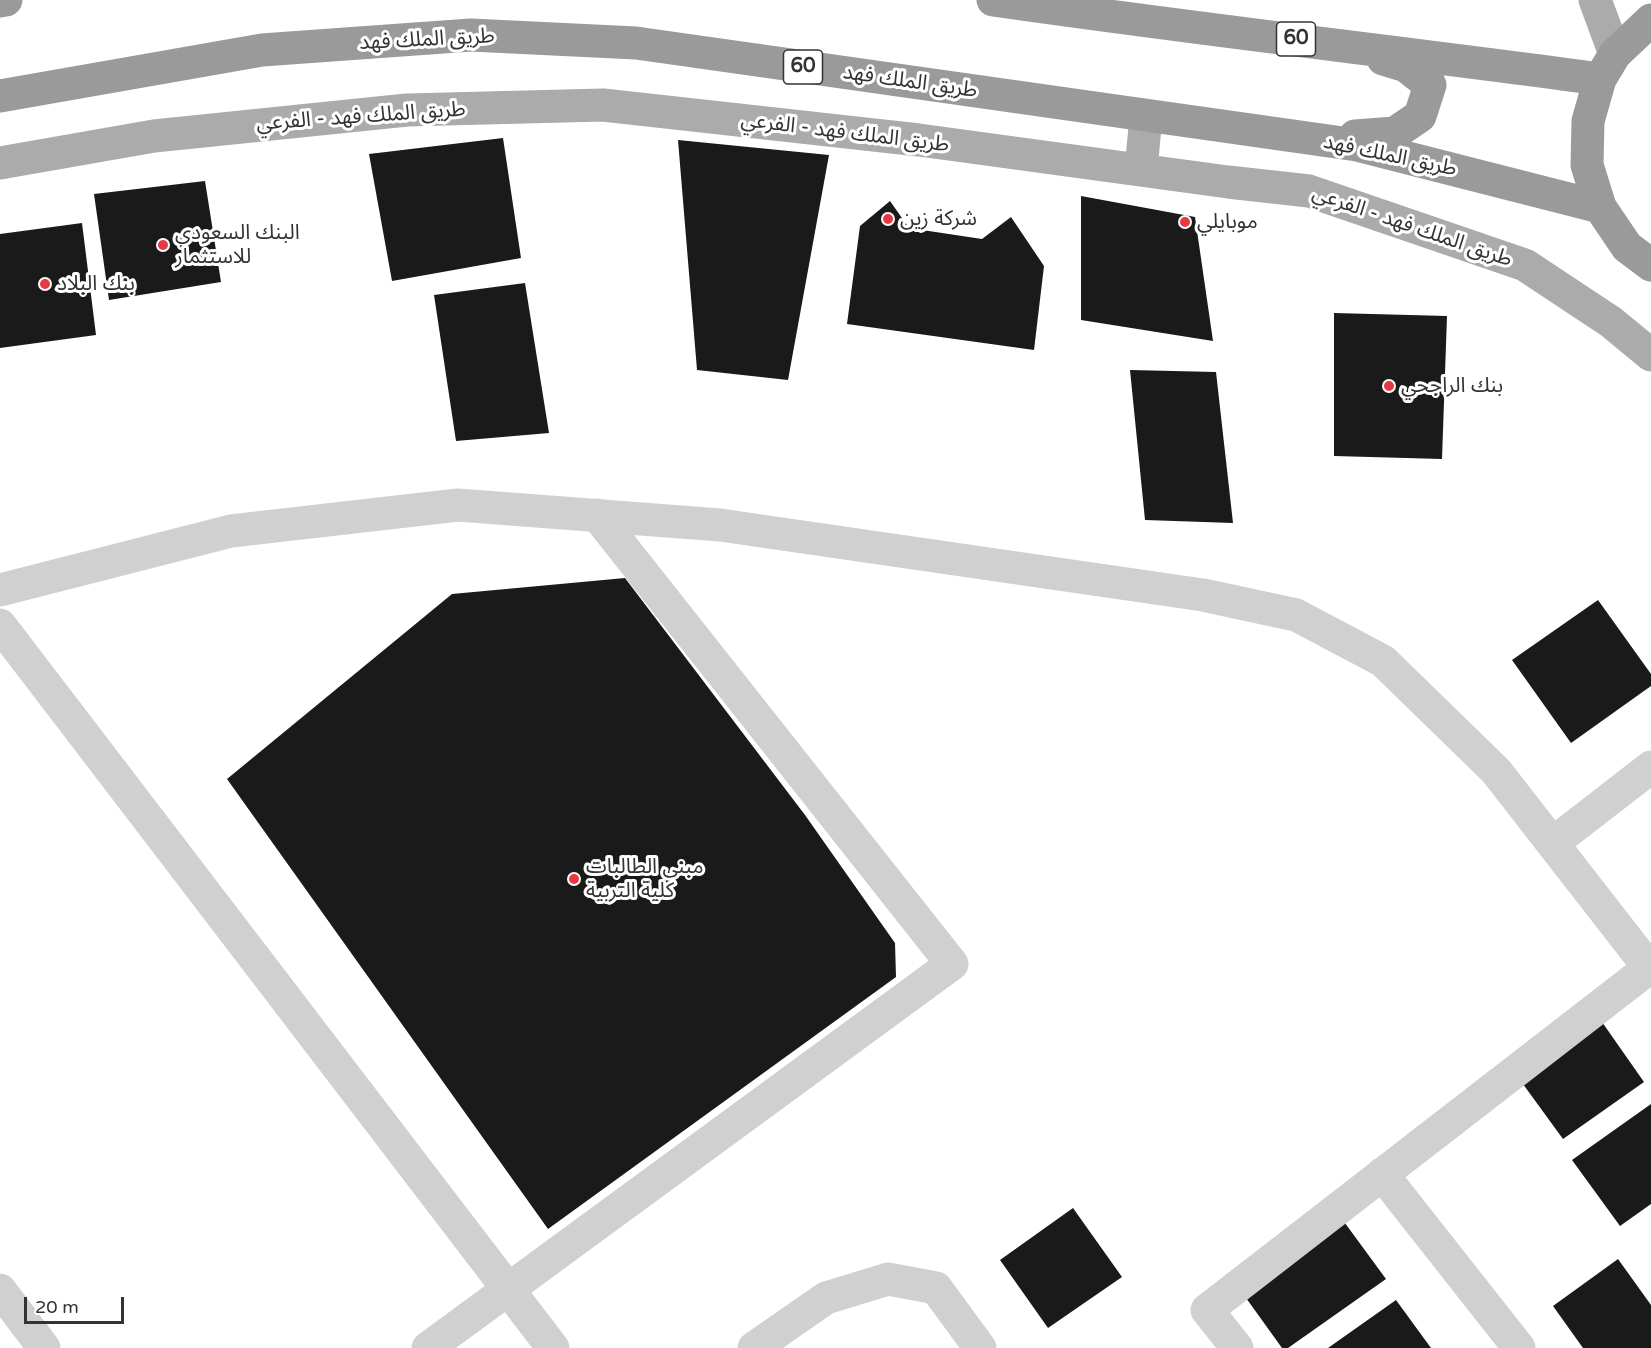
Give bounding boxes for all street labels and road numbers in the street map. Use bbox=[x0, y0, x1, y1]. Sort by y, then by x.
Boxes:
road number: 60 bbox=[1276, 22, 1316, 56]
street label: طريق الملك فهد bbox=[359, 24, 495, 56]
road number: 60 bbox=[784, 50, 822, 84]
street label: طريق الملك فهد bbox=[841, 60, 979, 104]
street label: طريق الملك فهد - الفرعي bbox=[256, 97, 466, 137]
street label: طريق الملك فهد - الفرعي bbox=[739, 108, 951, 158]
street label: طريق الملك فهد bbox=[1321, 130, 1459, 182]
street label: طريق الملك فهد - الفرعي bbox=[1309, 181, 1515, 273]

